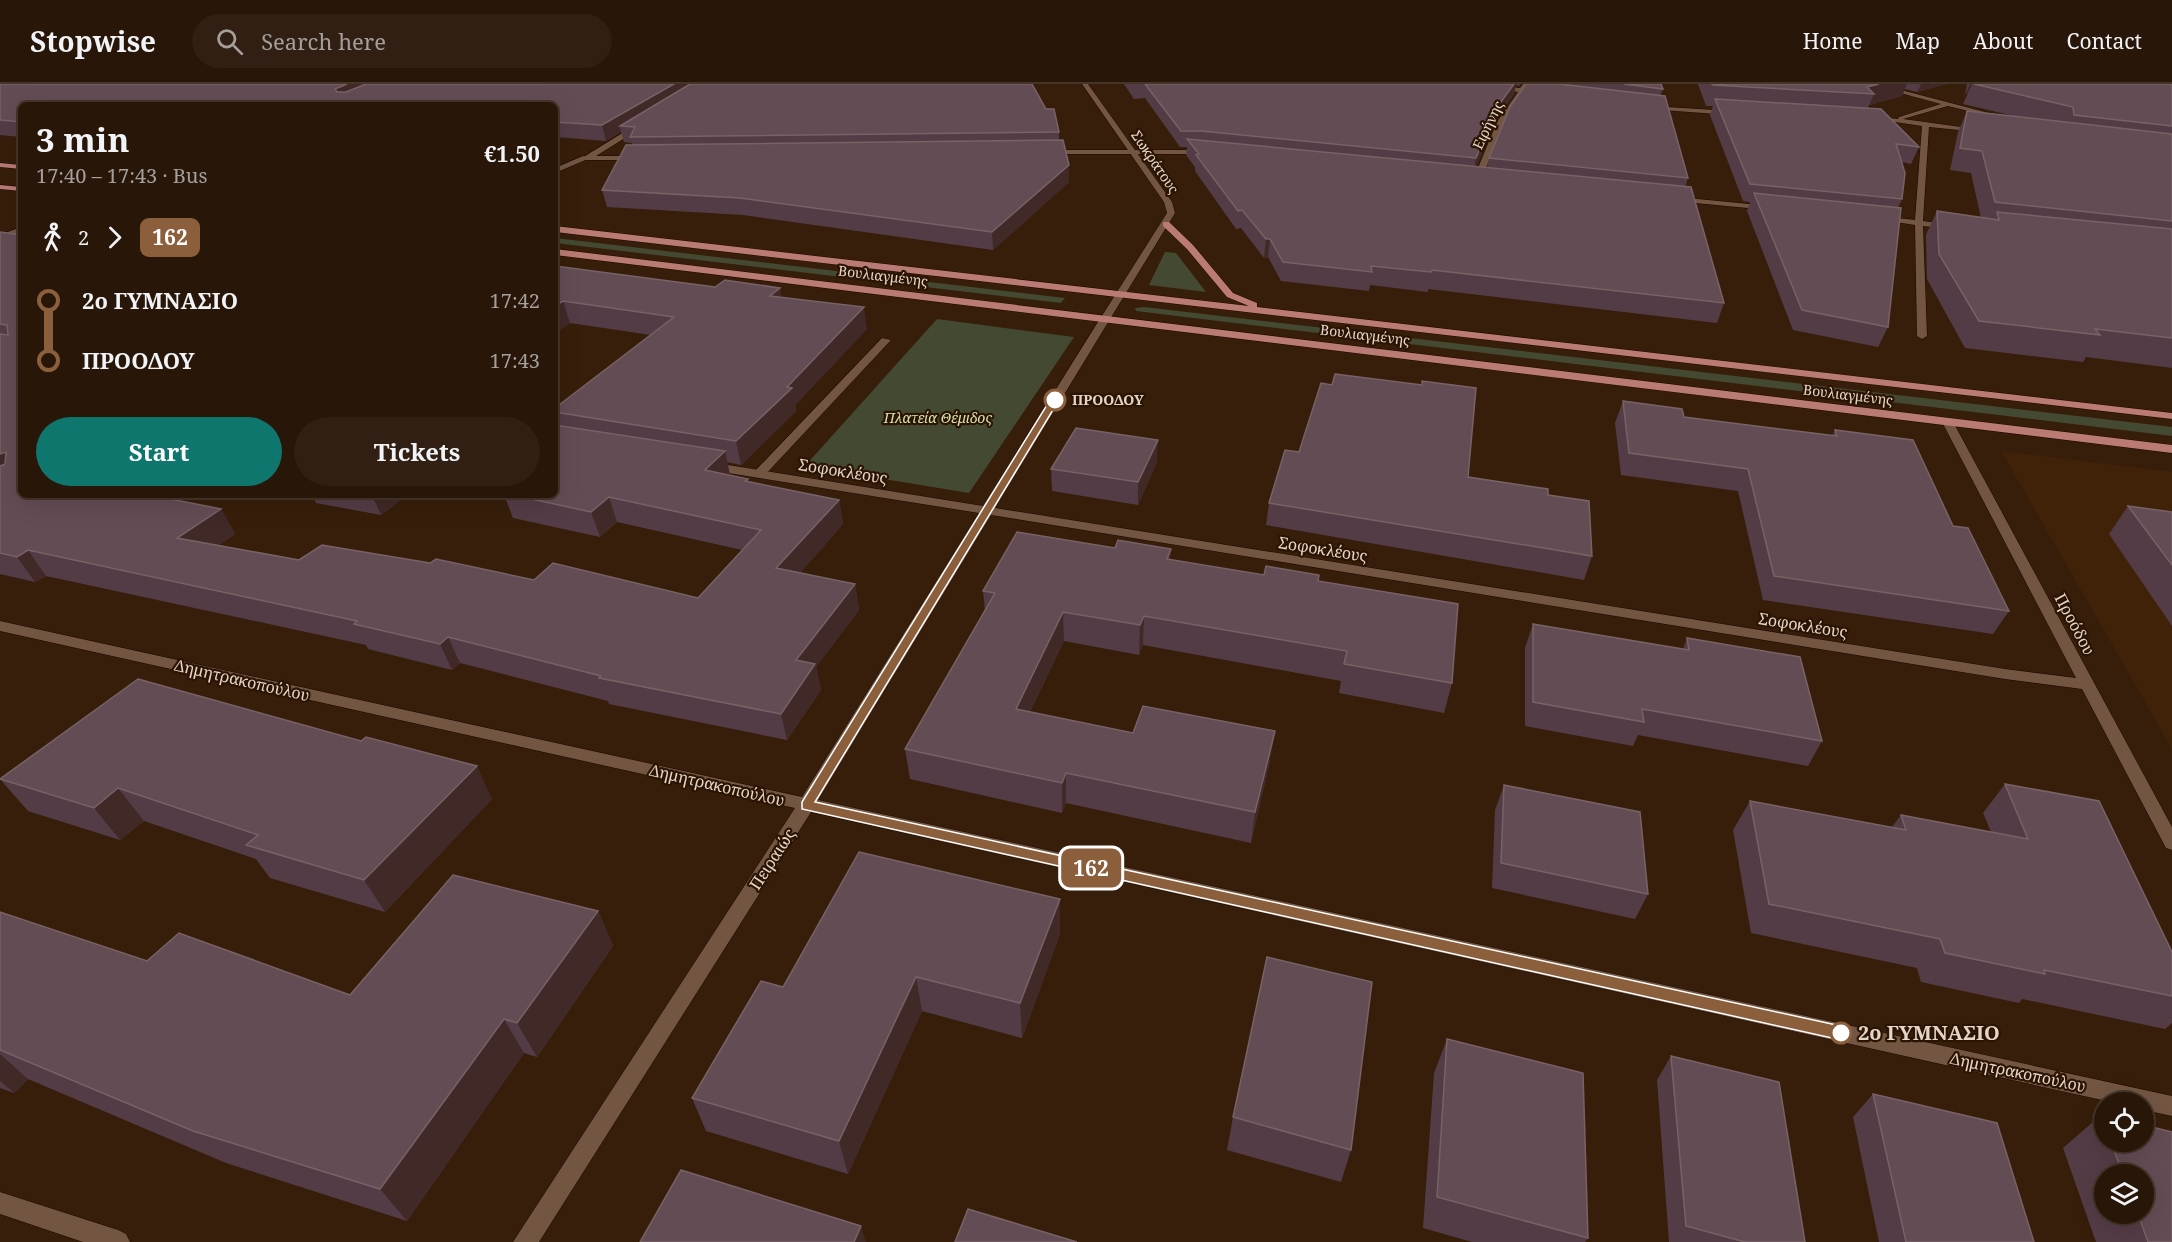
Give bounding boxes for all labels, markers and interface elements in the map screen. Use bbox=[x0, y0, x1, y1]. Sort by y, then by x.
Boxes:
search box bbox=[192, 14, 612, 68]
text: Stopwise bbox=[30, 22, 156, 60]
icon: search bbox=[213, 25, 246, 58]
text: Search here bbox=[261, 26, 386, 56]
text: Home bbox=[1803, 27, 1863, 55]
text: Map bbox=[1896, 27, 1940, 55]
text: About bbox=[1973, 27, 2034, 55]
text: Contact bbox=[2067, 27, 2142, 55]
street label: Ειρήνης bbox=[1468, 97, 1508, 152]
text: 3 min bbox=[36, 117, 129, 162]
street label: Σωκράτους bbox=[1127, 126, 1184, 197]
text: €1.50 bbox=[484, 138, 540, 168]
text: 17:40 – 17:43 · Bus bbox=[36, 162, 207, 189]
icon: walk bbox=[36, 221, 69, 254]
icon: forward bbox=[98, 221, 131, 254]
text: 162 bbox=[152, 223, 188, 251]
text: 2 bbox=[78, 224, 89, 251]
street label: Βουλιαγμένης bbox=[837, 261, 929, 290]
text: 2ο ΓΥΜΝΑΣΙΟ bbox=[82, 285, 238, 315]
text: 17:42 bbox=[490, 287, 540, 314]
street label: Βουλιαγμένης bbox=[1319, 320, 1411, 349]
text: ΠΡΟΟΔΟΥ bbox=[82, 345, 195, 375]
text: 17:43 bbox=[490, 347, 540, 374]
street label: Βουλιαγμένης bbox=[1802, 380, 1894, 409]
marker: ΠΡΟΟΔΟΥ bbox=[1044, 389, 1066, 411]
place label: ΠΡΟΟΔΟΥ bbox=[1072, 390, 1144, 409]
park label: Πλατεία Θέμιδος bbox=[883, 408, 992, 427]
button: Start bbox=[36, 417, 282, 486]
button: Tickets bbox=[294, 417, 540, 486]
street label: Σοφοκλέους bbox=[797, 453, 889, 489]
street label: Σοφοκλέους bbox=[1277, 531, 1369, 567]
street label: Προόδου bbox=[2050, 589, 2100, 659]
street label: Σοφοκλέους bbox=[1757, 607, 1849, 643]
street label: Δημητρακοπούλου bbox=[172, 654, 312, 706]
street label: Δημητρακοπούλου bbox=[647, 759, 787, 811]
street label: Πειραιώς bbox=[744, 824, 800, 894]
line badge: 162 bbox=[1056, 848, 1126, 888]
text: 162 bbox=[1073, 854, 1109, 882]
place label: 2ο ΓΥΜΝΑΣΙΟ bbox=[1858, 1019, 2000, 1046]
marker: 2ο ΓΥΜΝΑΣΙΟ bbox=[1830, 1022, 1852, 1044]
street label: Δημητρακοπούλου bbox=[1948, 1047, 2088, 1097]
map controls bbox=[2094, 1092, 2154, 1224]
button: locate bbox=[2094, 1092, 2154, 1152]
button: layers bbox=[2094, 1164, 2154, 1224]

